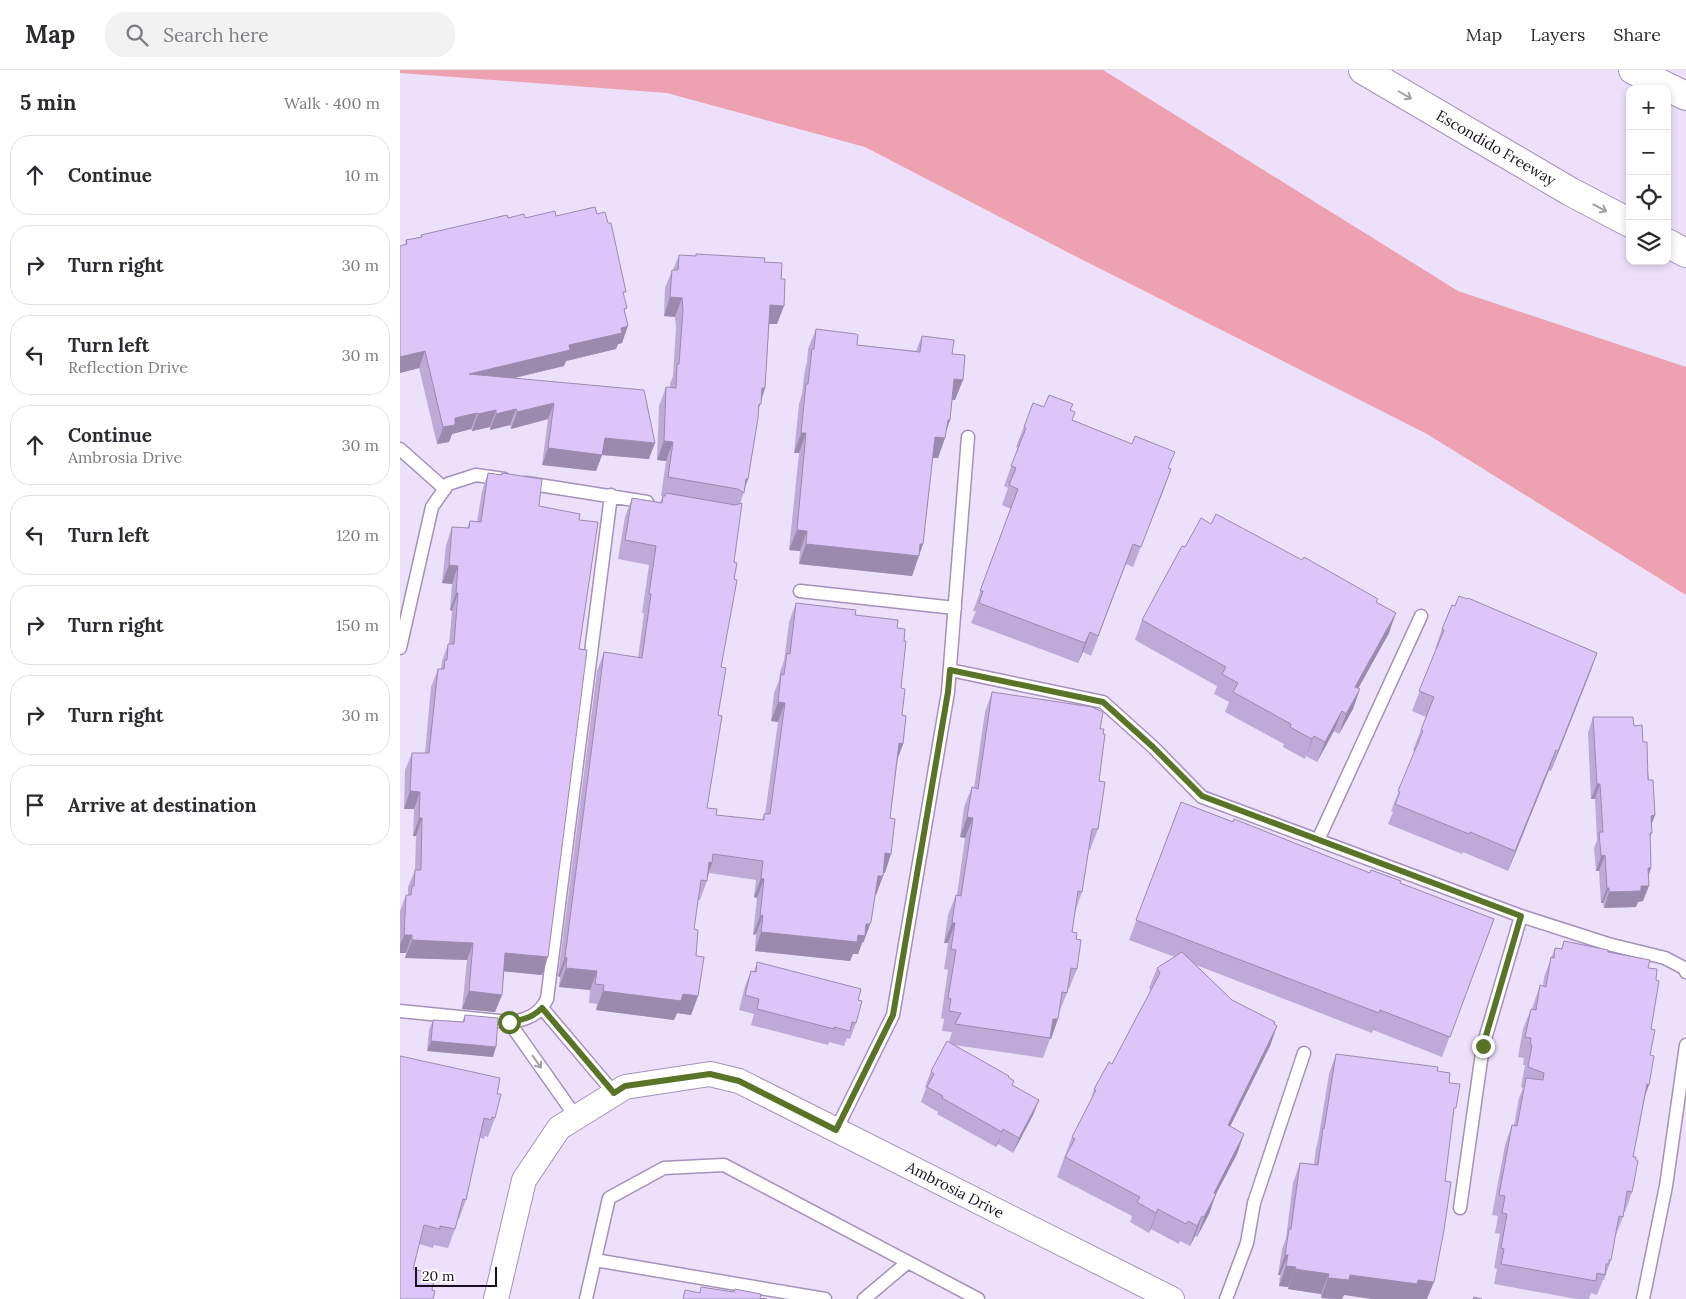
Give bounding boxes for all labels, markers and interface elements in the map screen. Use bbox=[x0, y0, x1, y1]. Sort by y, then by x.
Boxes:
search box bbox=[105, 12, 455, 57]
text: Map bbox=[25, 19, 75, 50]
icon: search bbox=[123, 21, 151, 49]
text: Search here bbox=[163, 23, 269, 47]
text: Map bbox=[1466, 23, 1502, 46]
text: Layers bbox=[1530, 23, 1585, 46]
text: Share bbox=[1613, 23, 1661, 46]
map controls bbox=[1626, 85, 1671, 265]
button: + bbox=[1626, 85, 1671, 130]
text: 5 min bbox=[20, 89, 76, 116]
one-way arrow bbox=[1397, 90, 1411, 100]
text: Walk · 400 m bbox=[284, 93, 380, 113]
street label: Escondido Freeway bbox=[1433, 106, 1559, 190]
button: − bbox=[1626, 130, 1671, 175]
icon: ahead bbox=[21, 161, 49, 189]
text: Continue bbox=[68, 163, 152, 187]
text: 10 m bbox=[345, 165, 379, 185]
button: locate bbox=[1626, 175, 1671, 220]
one-way arrow bbox=[1593, 203, 1608, 213]
button: layers bbox=[1626, 220, 1671, 265]
icon: right bbox=[21, 251, 49, 279]
text: Turn right bbox=[68, 253, 164, 277]
text: 30 m bbox=[342, 255, 379, 275]
text: Turn left bbox=[68, 333, 149, 357]
icon: left bbox=[21, 341, 49, 369]
text: 30 m bbox=[342, 345, 379, 365]
text: Reflection Drive bbox=[68, 357, 188, 377]
text: Continue bbox=[68, 423, 152, 447]
icon: ahead bbox=[21, 431, 49, 459]
text: 30 m bbox=[342, 435, 379, 455]
text: Ambrosia Drive bbox=[68, 447, 182, 467]
icon: left bbox=[21, 521, 49, 549]
text: Turn left bbox=[68, 523, 149, 547]
text: 120 m bbox=[336, 525, 379, 545]
icon: right bbox=[21, 611, 49, 639]
text: Turn right bbox=[68, 613, 164, 637]
text: 150 m bbox=[336, 615, 379, 635]
icon: right bbox=[21, 701, 49, 729]
text: Turn right bbox=[68, 703, 164, 727]
text: 30 m bbox=[342, 705, 379, 725]
icon: arrive bbox=[21, 791, 49, 819]
text: Arrive at destination bbox=[68, 793, 257, 817]
route start bbox=[498, 1011, 521, 1034]
route end bbox=[1472, 1035, 1495, 1058]
one-way arrow bbox=[532, 1054, 542, 1068]
street label: Ambrosia Drive bbox=[902, 1156, 1007, 1222]
scale bar bbox=[415, 1264, 498, 1287]
text: 20 m bbox=[422, 1267, 454, 1285]

